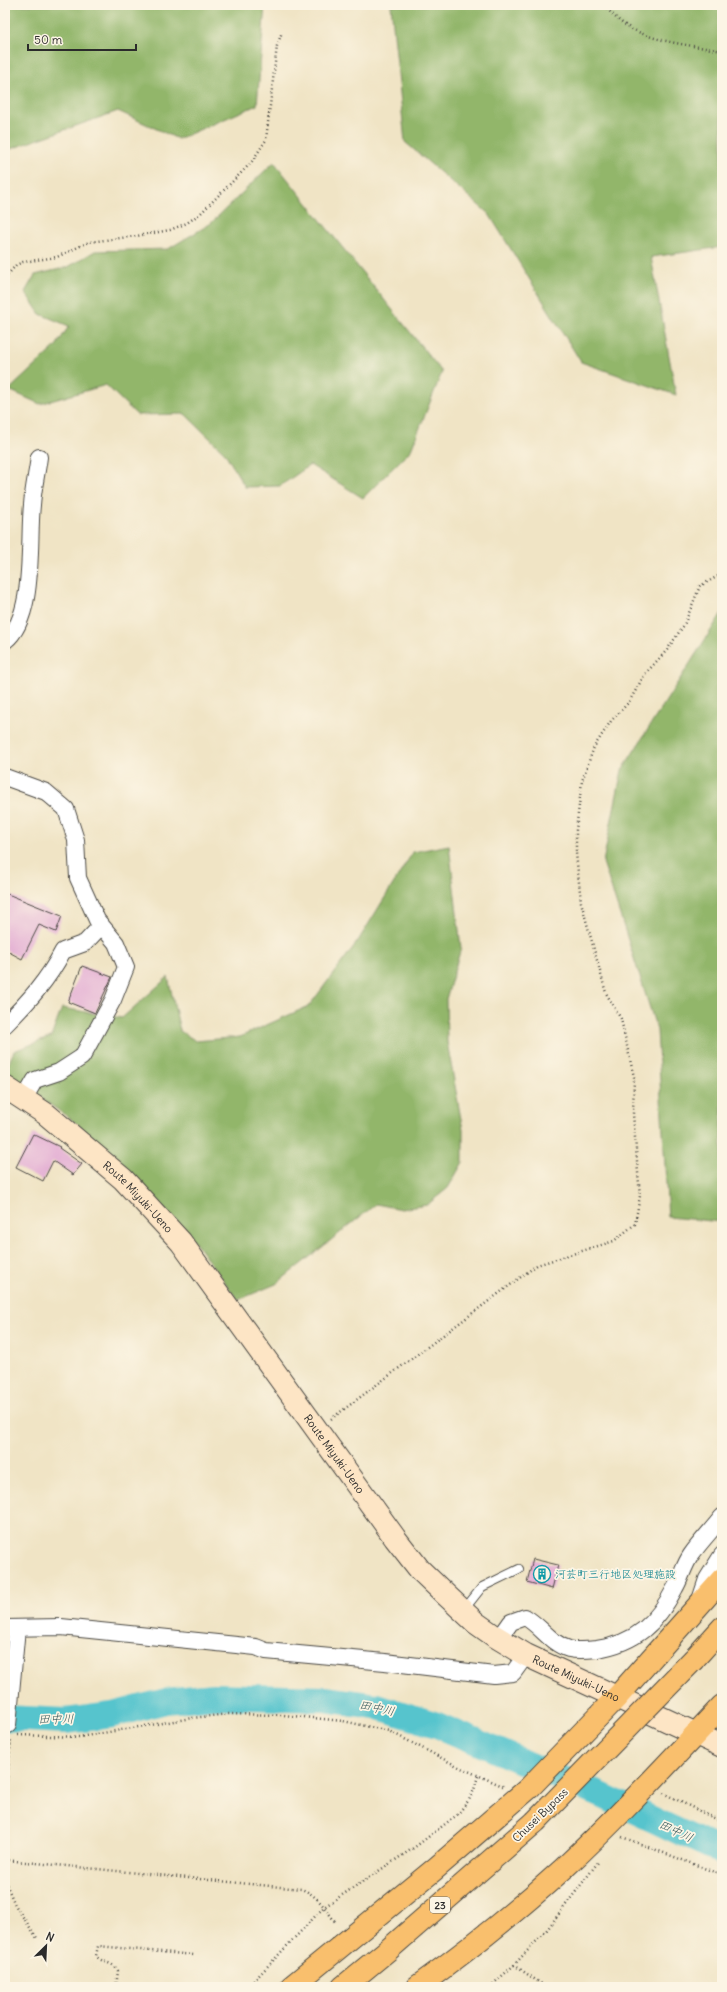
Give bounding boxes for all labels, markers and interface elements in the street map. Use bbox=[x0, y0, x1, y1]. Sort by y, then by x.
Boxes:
scale bar bbox=[28, 26, 136, 52]
text: 50 m bbox=[34, 32, 63, 47]
street label: Route Miyuki-Ueno bbox=[100, 1158, 176, 1236]
street label: Route Miyuki-Ueno bbox=[301, 1412, 368, 1496]
building icon: 河芸町三行地区処理施設 bbox=[532, 1564, 552, 1584]
place label: 河芸町三行地区処理施設 bbox=[555, 1567, 676, 1581]
street label: Route Miyuki-Ueno bbox=[530, 1652, 622, 1704]
water label: 田中川 bbox=[358, 1696, 396, 1719]
water label: 田中川 bbox=[38, 1711, 74, 1726]
street label: Chusei Bypass bbox=[509, 1785, 571, 1845]
water label: 田中川 bbox=[657, 1816, 696, 1845]
road number: 23 bbox=[430, 1897, 450, 1913]
north arrow bbox=[26, 1926, 66, 1966]
text: N bbox=[44, 1929, 56, 1945]

